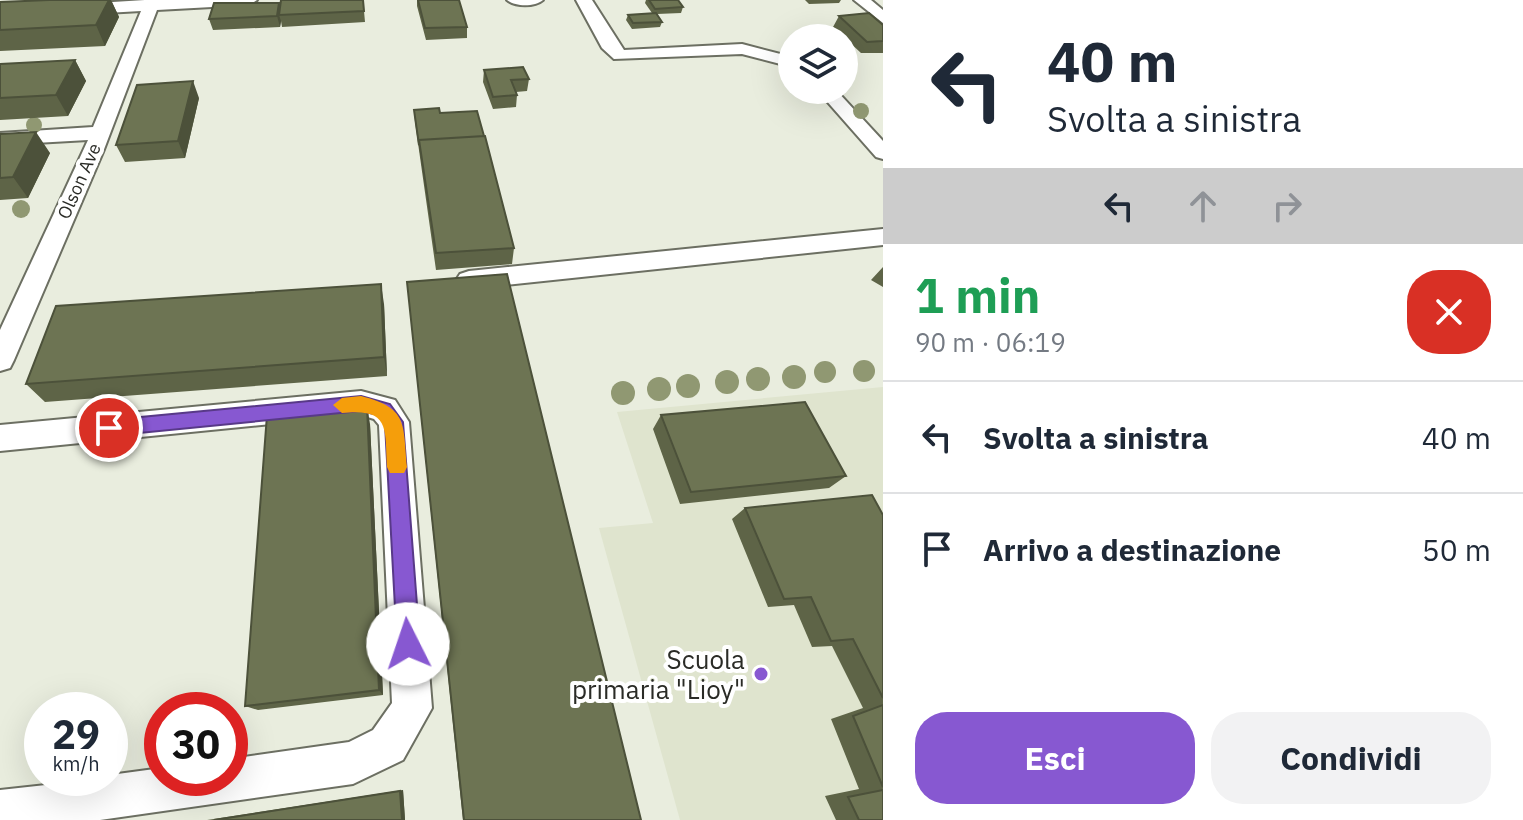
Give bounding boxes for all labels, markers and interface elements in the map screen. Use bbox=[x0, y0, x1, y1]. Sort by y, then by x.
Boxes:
map controls bbox=[778, 24, 858, 104]
button: layers bbox=[778, 24, 858, 104]
text: 40 m bbox=[1047, 25, 1177, 97]
icon: left bbox=[915, 32, 1019, 136]
text: Svolta a sinistra bbox=[1047, 95, 1301, 142]
street label: Olson Ave bbox=[52, 139, 106, 223]
icon: left bbox=[1097, 184, 1141, 228]
icon: ahead bbox=[1181, 184, 1225, 228]
icon: right bbox=[1265, 184, 1309, 228]
text: 1 min bbox=[915, 264, 1040, 326]
button: close bbox=[1407, 270, 1491, 354]
text: 90 m · 06:19 bbox=[915, 325, 1066, 359]
pin bbox=[75, 394, 143, 462]
icon: arrive bbox=[87, 406, 131, 450]
icon: left bbox=[915, 415, 959, 459]
text: Svolta a sinistra bbox=[983, 418, 1209, 457]
text: 40 m bbox=[1422, 418, 1491, 457]
icon: arrive bbox=[915, 527, 959, 571]
text: Arrivo a destinazione bbox=[983, 530, 1281, 569]
text: 50 m bbox=[1422, 530, 1491, 569]
position arrow bbox=[366, 602, 450, 686]
place label: Scuola primaria "Lioy" bbox=[572, 642, 745, 706]
marker: Scuola primaria "Lioy" bbox=[752, 665, 770, 683]
speed limit sign: 30 bbox=[144, 692, 248, 796]
text: 29 bbox=[52, 708, 100, 760]
button: Esci bbox=[915, 712, 1195, 804]
button: Condividi bbox=[1211, 712, 1491, 804]
text: km/h bbox=[52, 750, 100, 777]

